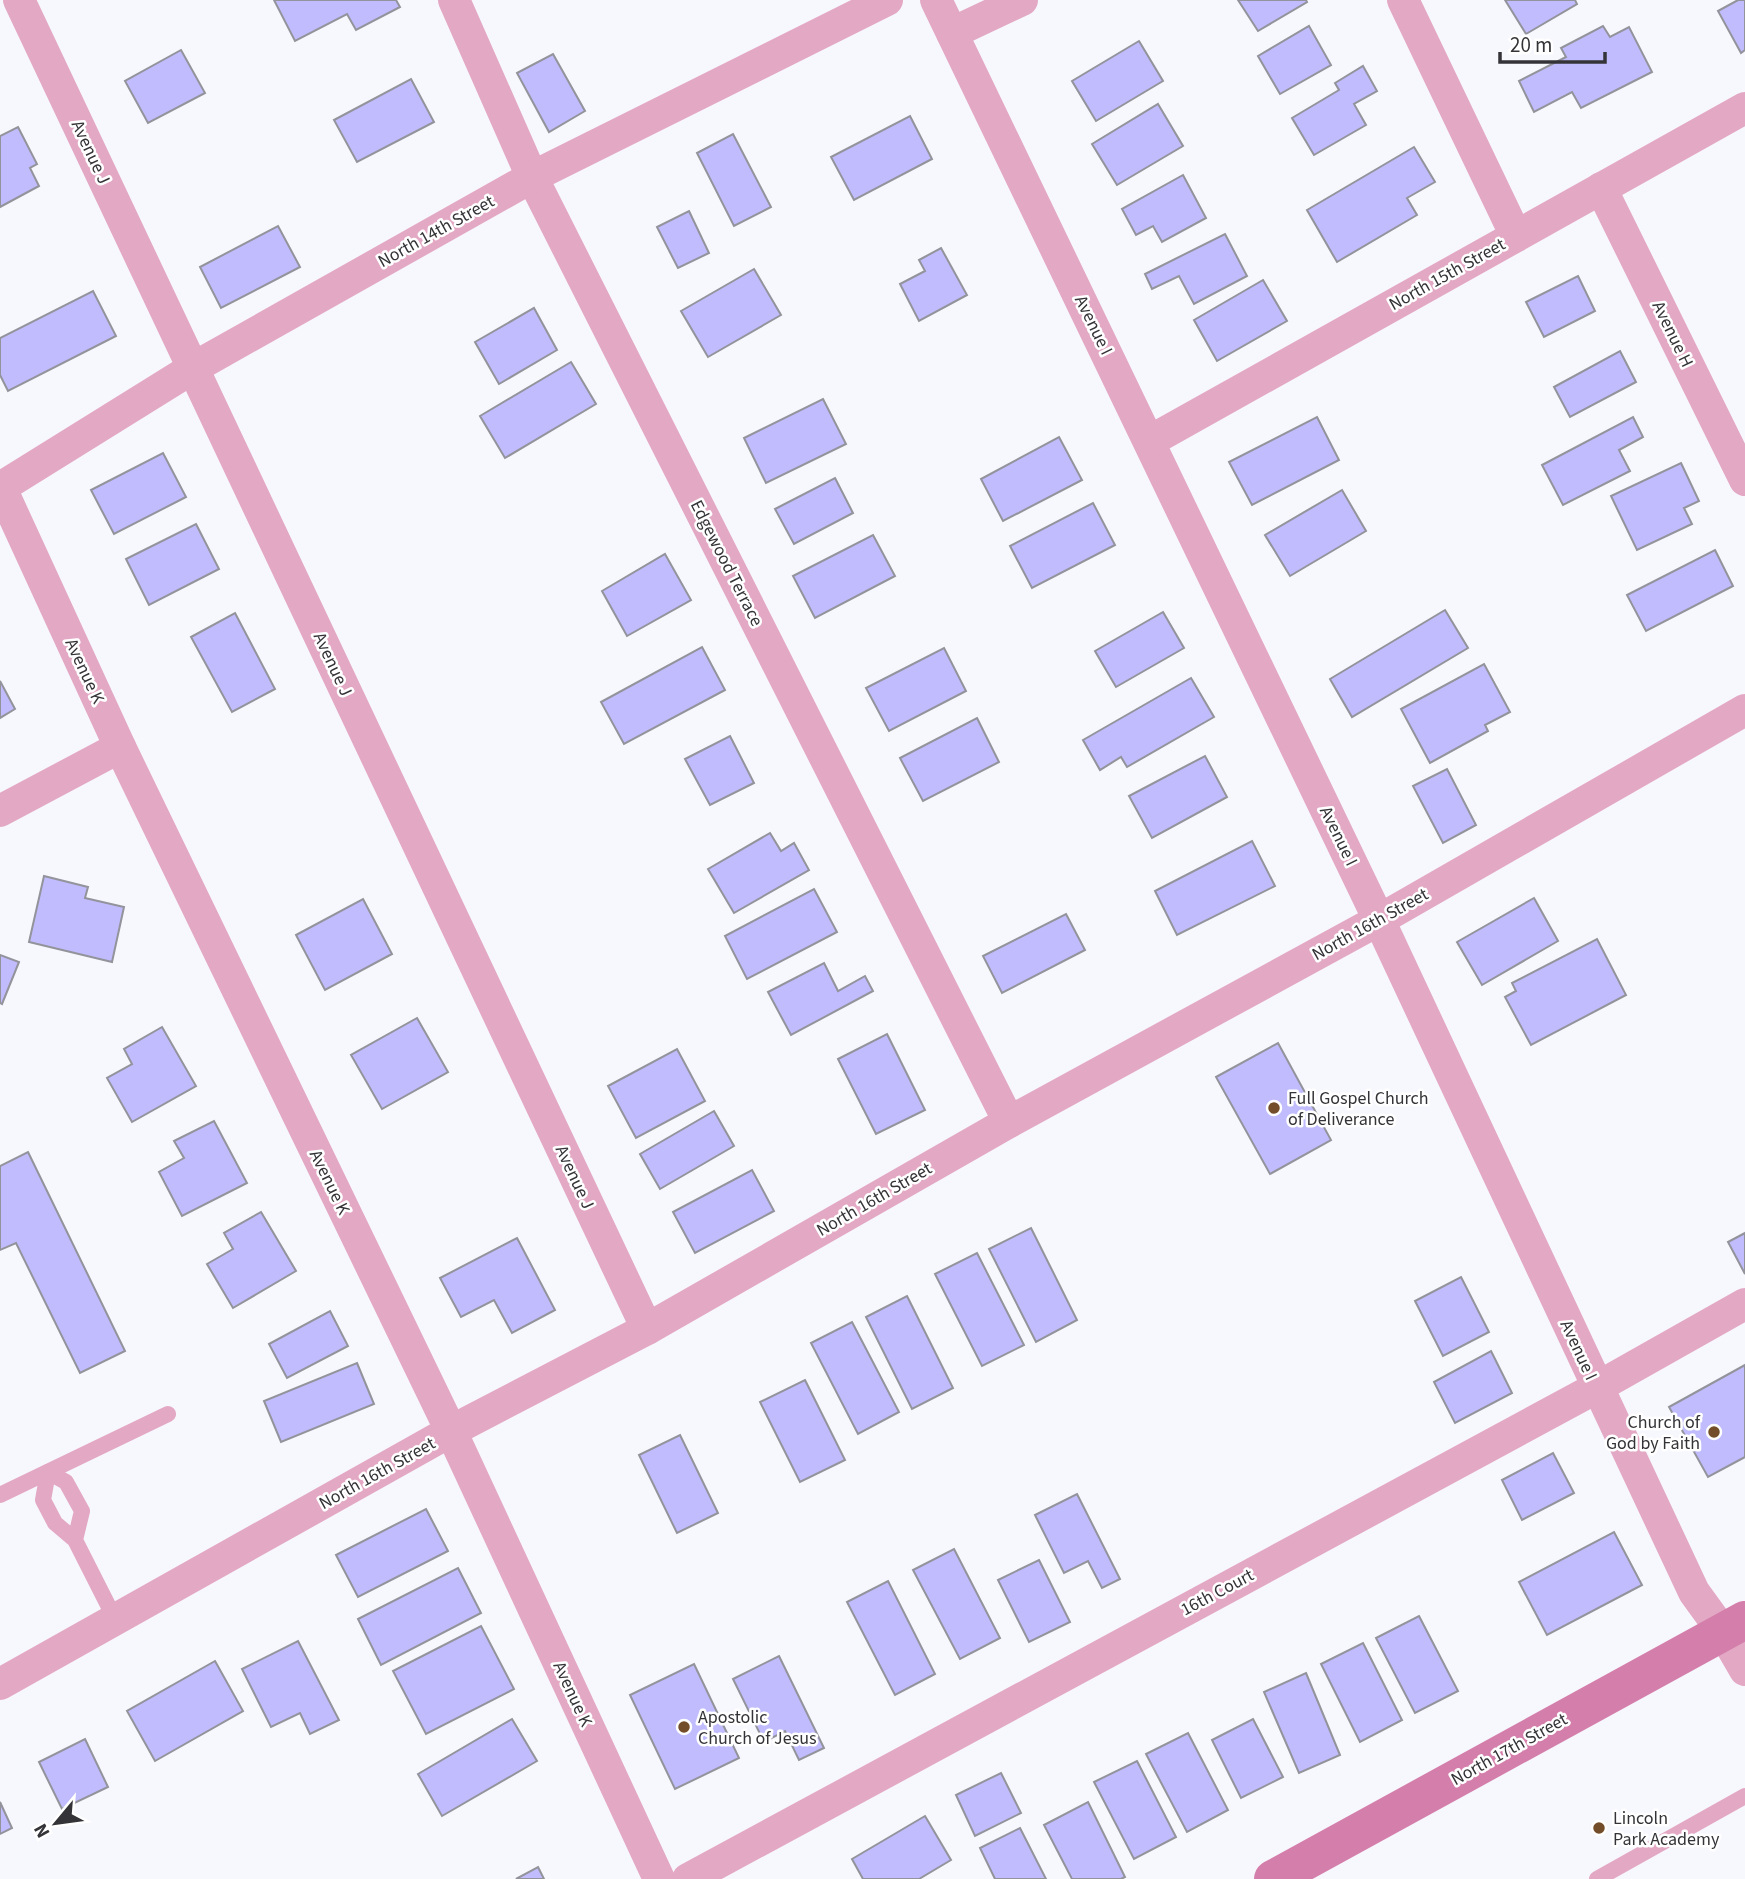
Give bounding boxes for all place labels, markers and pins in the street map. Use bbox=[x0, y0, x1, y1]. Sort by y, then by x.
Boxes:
place label: Full Gospel Church of Deliverance bbox=[1288, 1086, 1429, 1132]
marker: Full Gospel Church of Deliverance bbox=[1266, 1100, 1282, 1116]
place label: Church of God by Faith bbox=[1606, 1410, 1701, 1456]
marker: Church of God by Faith bbox=[1706, 1424, 1722, 1440]
place label: Apostolic Church of Jesus bbox=[698, 1705, 817, 1751]
marker: Apostolic Church of Jesus bbox=[676, 1719, 692, 1735]
place label: Lincoln Park Academy bbox=[1613, 1806, 1720, 1852]
marker: Lincoln Park Academy bbox=[1591, 1820, 1607, 1836]

